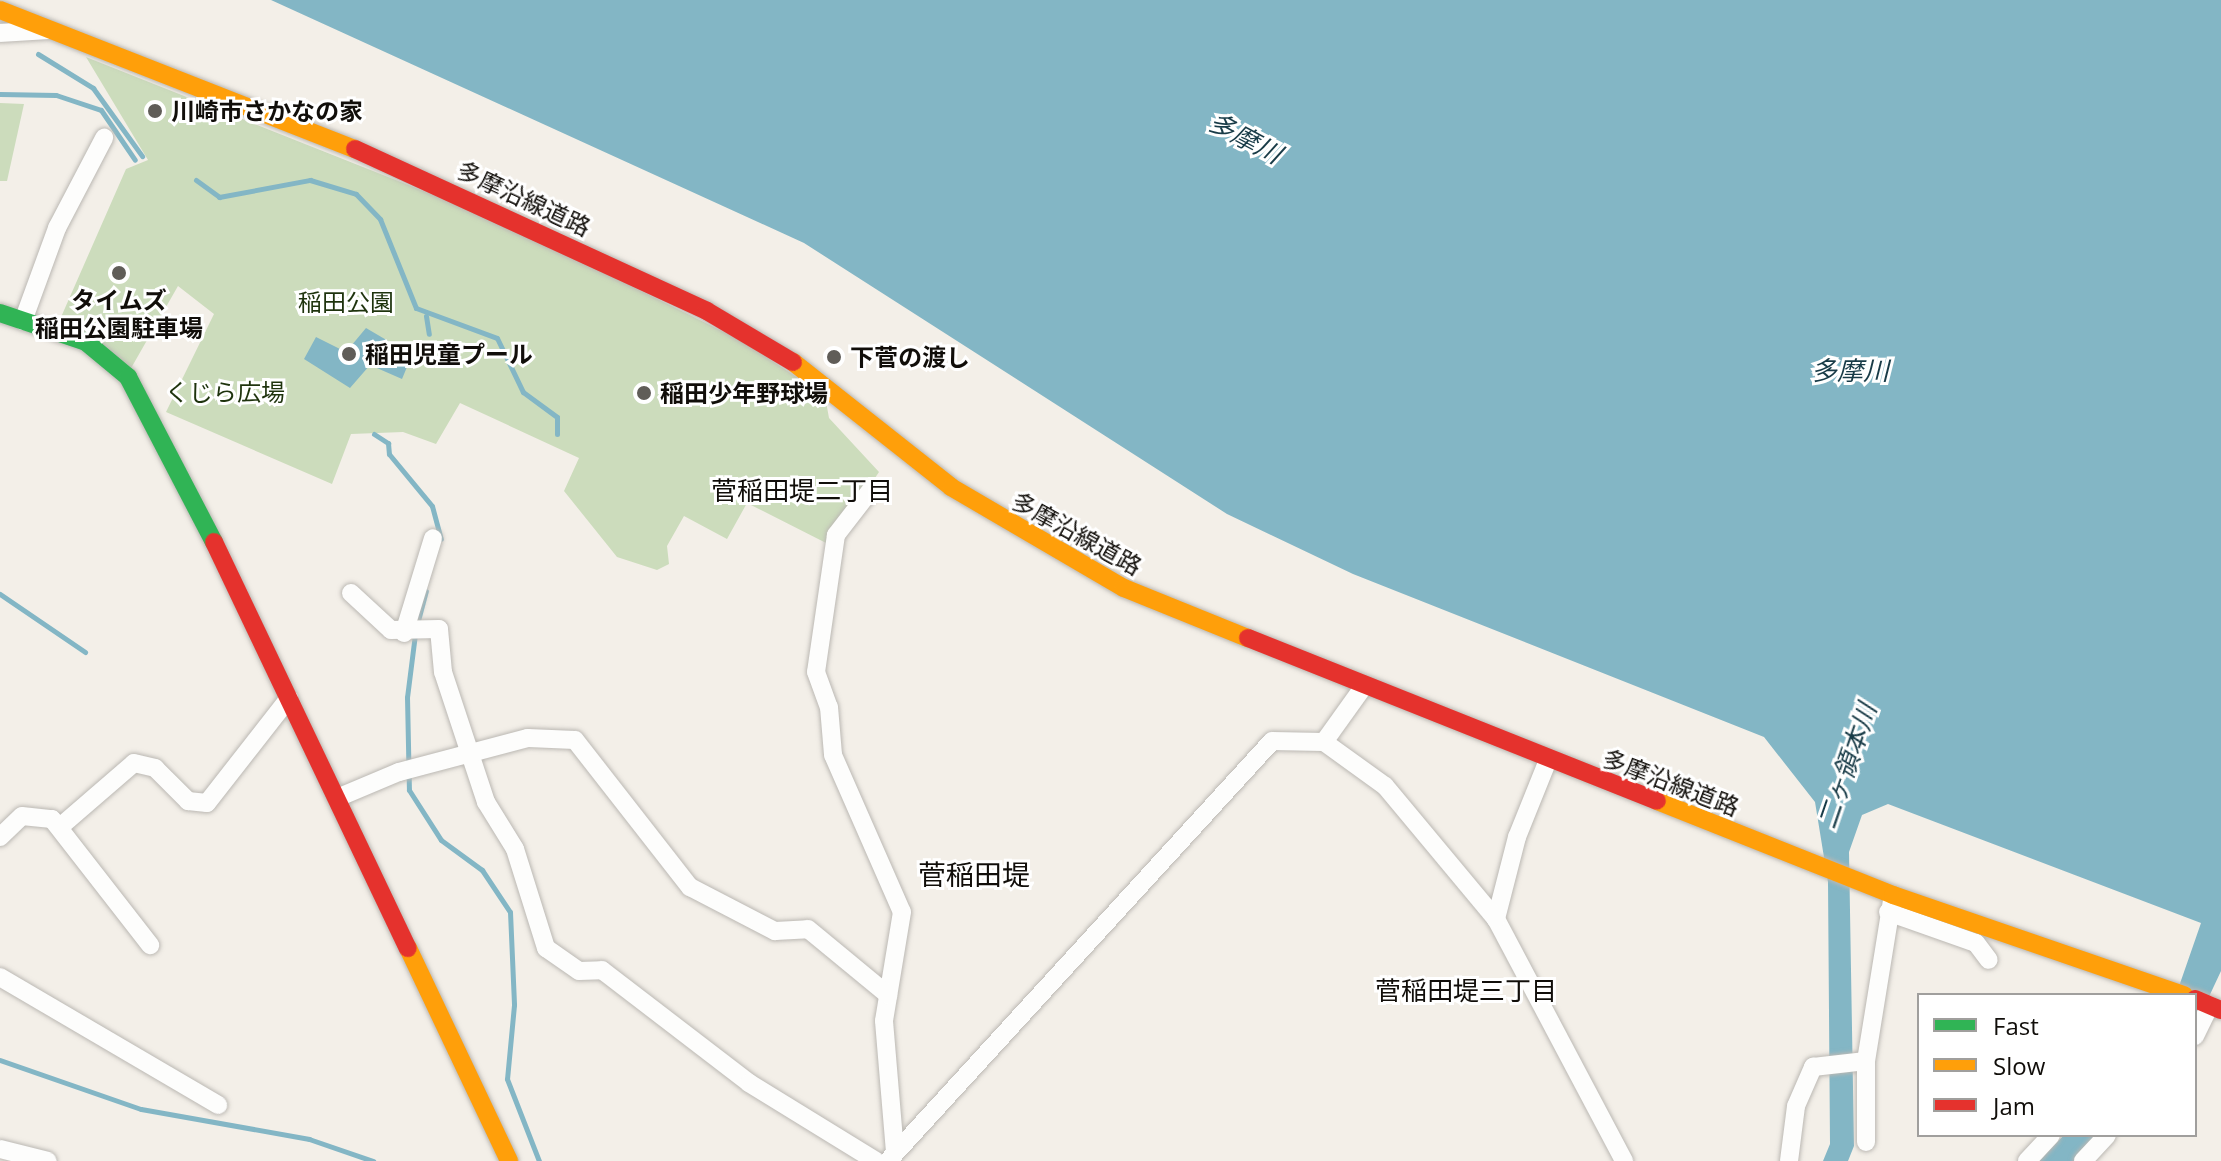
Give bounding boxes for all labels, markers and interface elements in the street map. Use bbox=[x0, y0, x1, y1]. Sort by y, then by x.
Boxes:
place label: 川崎市さかなの家 bbox=[171, 97, 363, 125]
marker: 川崎市さかなの家 bbox=[146, 102, 164, 120]
water label: 多摩川 bbox=[1203, 106, 1287, 170]
street label: 多摩沿線道路 bbox=[453, 155, 595, 241]
marker: タイムズ 稲田公園駐車場 bbox=[110, 264, 128, 282]
place label: タイムズ 稲田公園駐車場 bbox=[35, 286, 203, 342]
park label: 稲田公園 bbox=[298, 288, 394, 316]
place label: 稲田児童プール bbox=[365, 340, 533, 368]
place label: 下菅の渡し bbox=[850, 343, 970, 371]
marker: 稲田児童プール bbox=[340, 345, 358, 363]
marker: 下菅の渡し bbox=[825, 348, 843, 366]
water label: 多摩川 bbox=[1811, 355, 1889, 387]
park label: くじら広場 bbox=[165, 378, 285, 406]
place label: 稲田少年野球場 bbox=[660, 379, 828, 407]
marker: 稲田少年野球場 bbox=[635, 384, 653, 402]
district label: 菅稲田堤二丁目 bbox=[711, 475, 893, 507]
street label: 多摩沿線道路 bbox=[1007, 485, 1147, 581]
water label: 二ヶ領本川 bbox=[1811, 699, 1883, 833]
street label: 多摩沿線道路 bbox=[1599, 743, 1743, 821]
district label: 菅稲田堤 bbox=[918, 857, 1030, 891]
district label: 菅稲田堤三丁目 bbox=[1375, 975, 1557, 1007]
legend bbox=[1917, 993, 2197, 1137]
text: Fast bbox=[1993, 1009, 2039, 1042]
text: Slow bbox=[1993, 1049, 2045, 1082]
text: Jam bbox=[1993, 1089, 2035, 1122]

